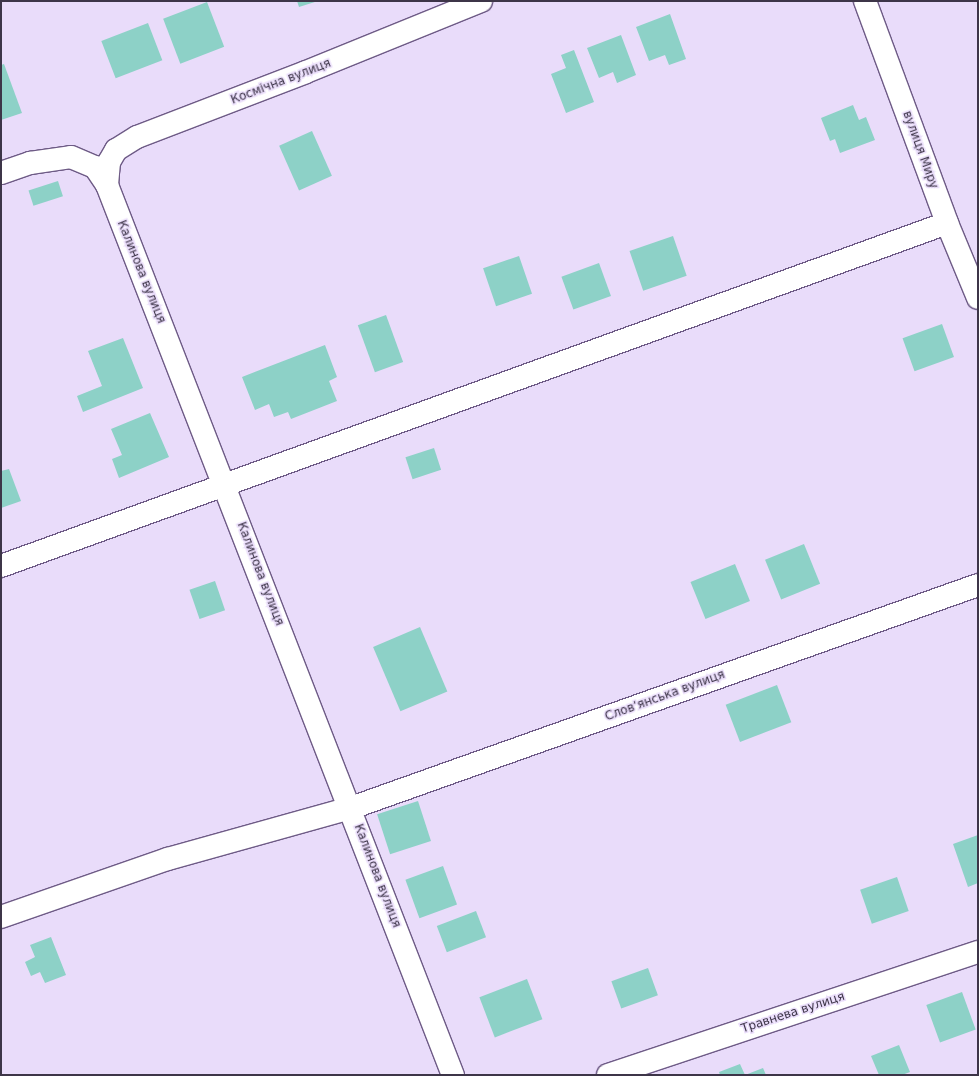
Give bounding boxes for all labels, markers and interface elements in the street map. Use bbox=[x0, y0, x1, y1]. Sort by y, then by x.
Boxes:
street label: Космічна вулиця bbox=[229, 56, 333, 108]
street label: вулиця Миру bbox=[899, 109, 941, 191]
street label: Калинова вулиця bbox=[114, 218, 168, 326]
street label: Калинова вулиця bbox=[234, 520, 286, 628]
street label: Словʼянська вулиця bbox=[603, 668, 727, 724]
street label: Калинова вулиця bbox=[351, 822, 403, 930]
street label: Травнева вулиця bbox=[739, 989, 847, 1037]

